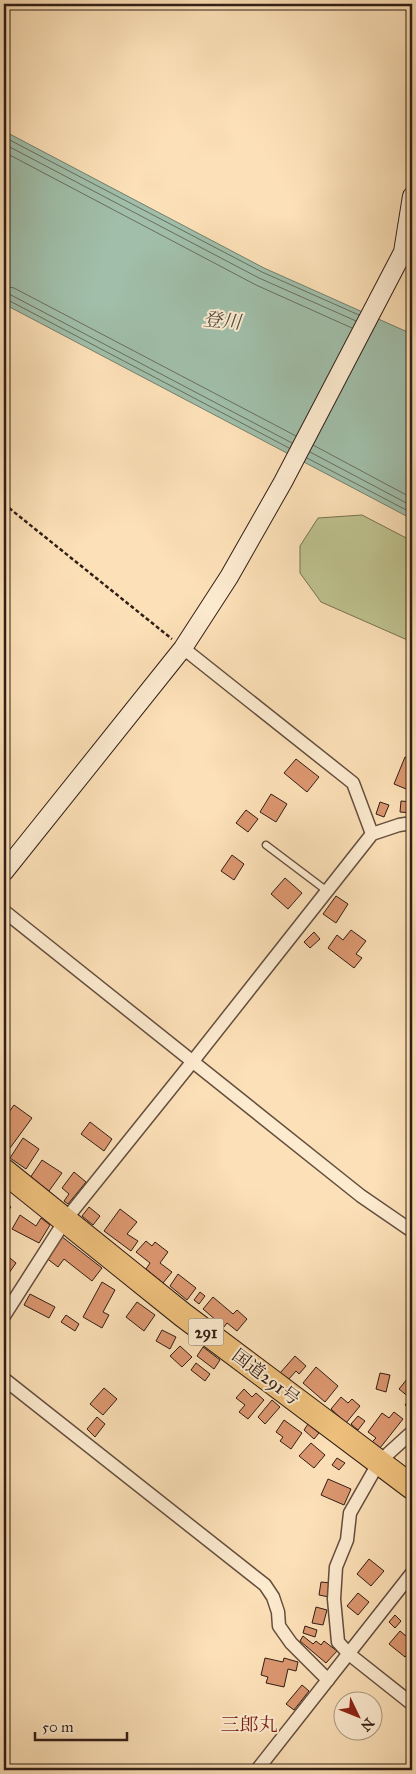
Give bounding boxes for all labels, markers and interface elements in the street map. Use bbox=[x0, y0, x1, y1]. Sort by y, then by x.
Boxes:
water label: 登川 bbox=[202, 307, 244, 334]
road number: 291 bbox=[188, 1318, 224, 1345]
street label: 国道291号 bbox=[228, 1344, 304, 1410]
north arrow bbox=[334, 1692, 384, 1742]
scale bar bbox=[35, 1709, 128, 1741]
district label: 三郎丸 bbox=[220, 1713, 278, 1736]
text: N bbox=[357, 1714, 377, 1735]
text: 50 m bbox=[42, 1718, 74, 1736]

